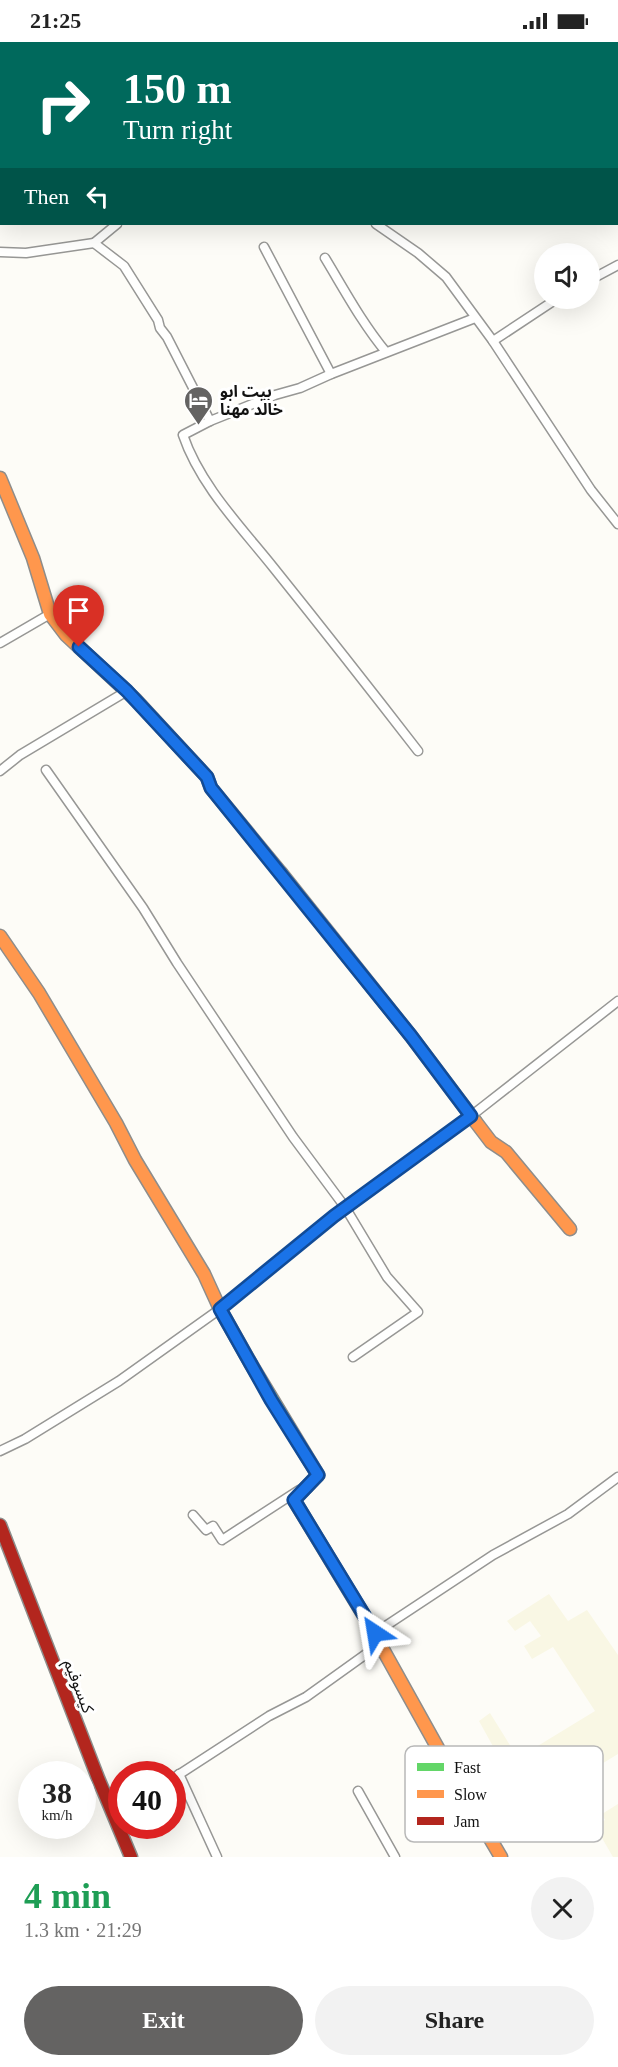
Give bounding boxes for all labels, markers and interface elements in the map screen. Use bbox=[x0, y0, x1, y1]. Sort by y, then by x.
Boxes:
text: 21:25 bbox=[30, 8, 81, 33]
icon: right bbox=[24, 66, 102, 144]
text: 150 m bbox=[123, 66, 232, 112]
text: Turn right bbox=[123, 115, 232, 145]
icon: left bbox=[81, 180, 114, 213]
text: Then bbox=[24, 184, 69, 209]
map controls bbox=[534, 243, 600, 309]
button: sound bbox=[534, 243, 600, 309]
place label: بيت ابو خالد مهنا bbox=[220, 383, 283, 419]
hotel icon: بيت ابو خالد مهنا bbox=[183, 384, 215, 426]
pin bbox=[53, 585, 104, 647]
icon: arrive bbox=[62, 594, 95, 627]
position arrow bbox=[343, 1601, 407, 1665]
street label: كيسوفيم bbox=[57, 1657, 97, 1717]
legend bbox=[405, 1746, 603, 1842]
text: Fast bbox=[454, 1759, 481, 1776]
speed limit sign: 40 bbox=[108, 1761, 186, 1839]
text: 38 bbox=[42, 1776, 72, 1809]
text: Slow bbox=[454, 1786, 487, 1803]
text: km/h bbox=[42, 1807, 72, 1823]
text: Jam bbox=[454, 1813, 480, 1830]
text: 4 min bbox=[24, 1876, 111, 1916]
button: close bbox=[531, 1877, 594, 1940]
text: 1.3 km · 21:29 bbox=[24, 1919, 142, 1941]
button: Exit bbox=[24, 1986, 303, 2055]
button: Share bbox=[315, 1986, 594, 2055]

